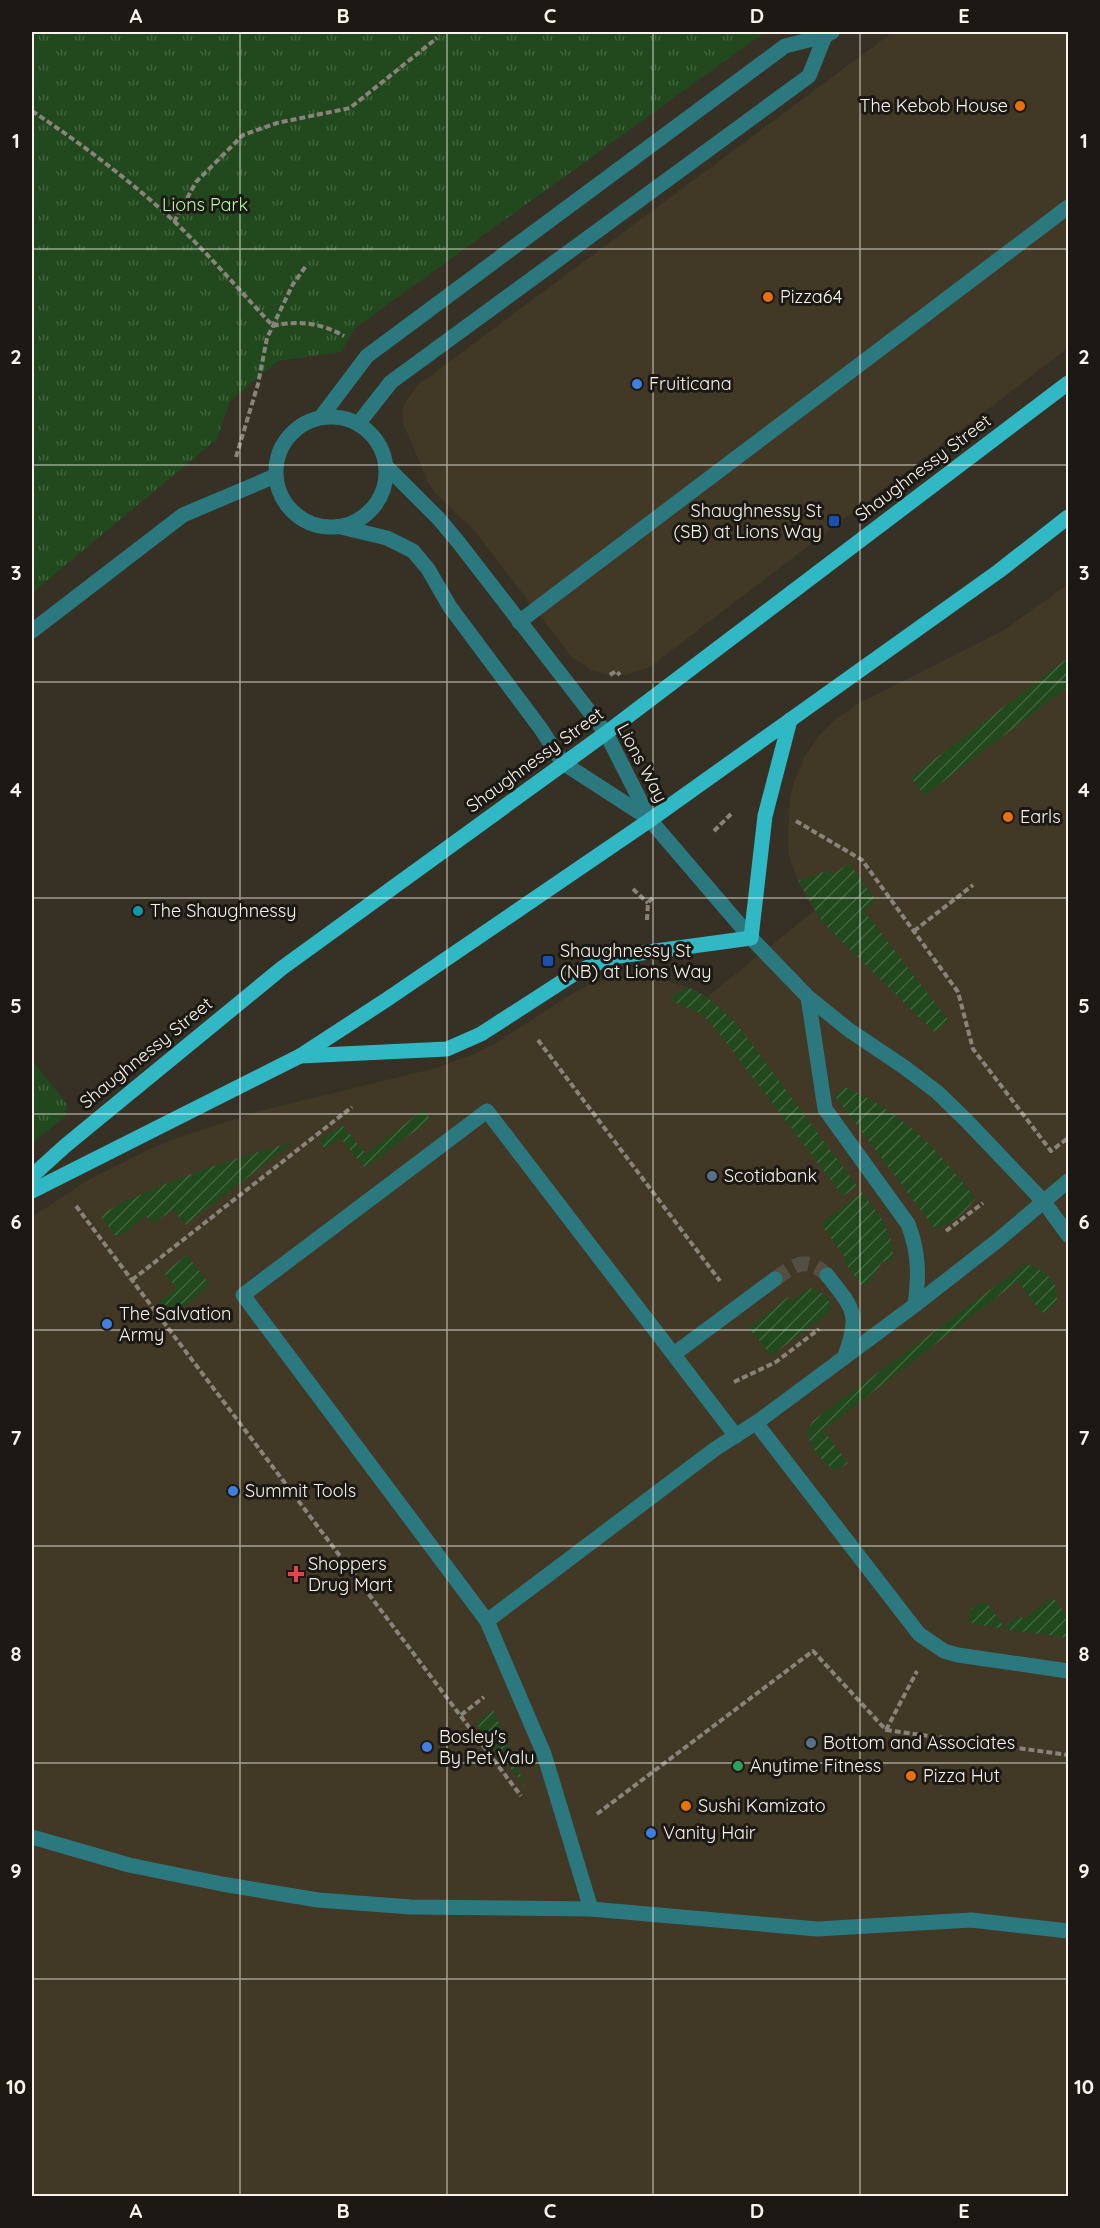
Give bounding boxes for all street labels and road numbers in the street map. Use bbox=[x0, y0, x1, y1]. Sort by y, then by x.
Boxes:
street label: Shaughnessy Street bbox=[850, 409, 995, 526]
street label: Shaughnessy Street bbox=[461, 702, 608, 817]
street label: Lions Way bbox=[612, 719, 673, 806]
street label: Shaughnessy Street bbox=[75, 992, 217, 1113]

